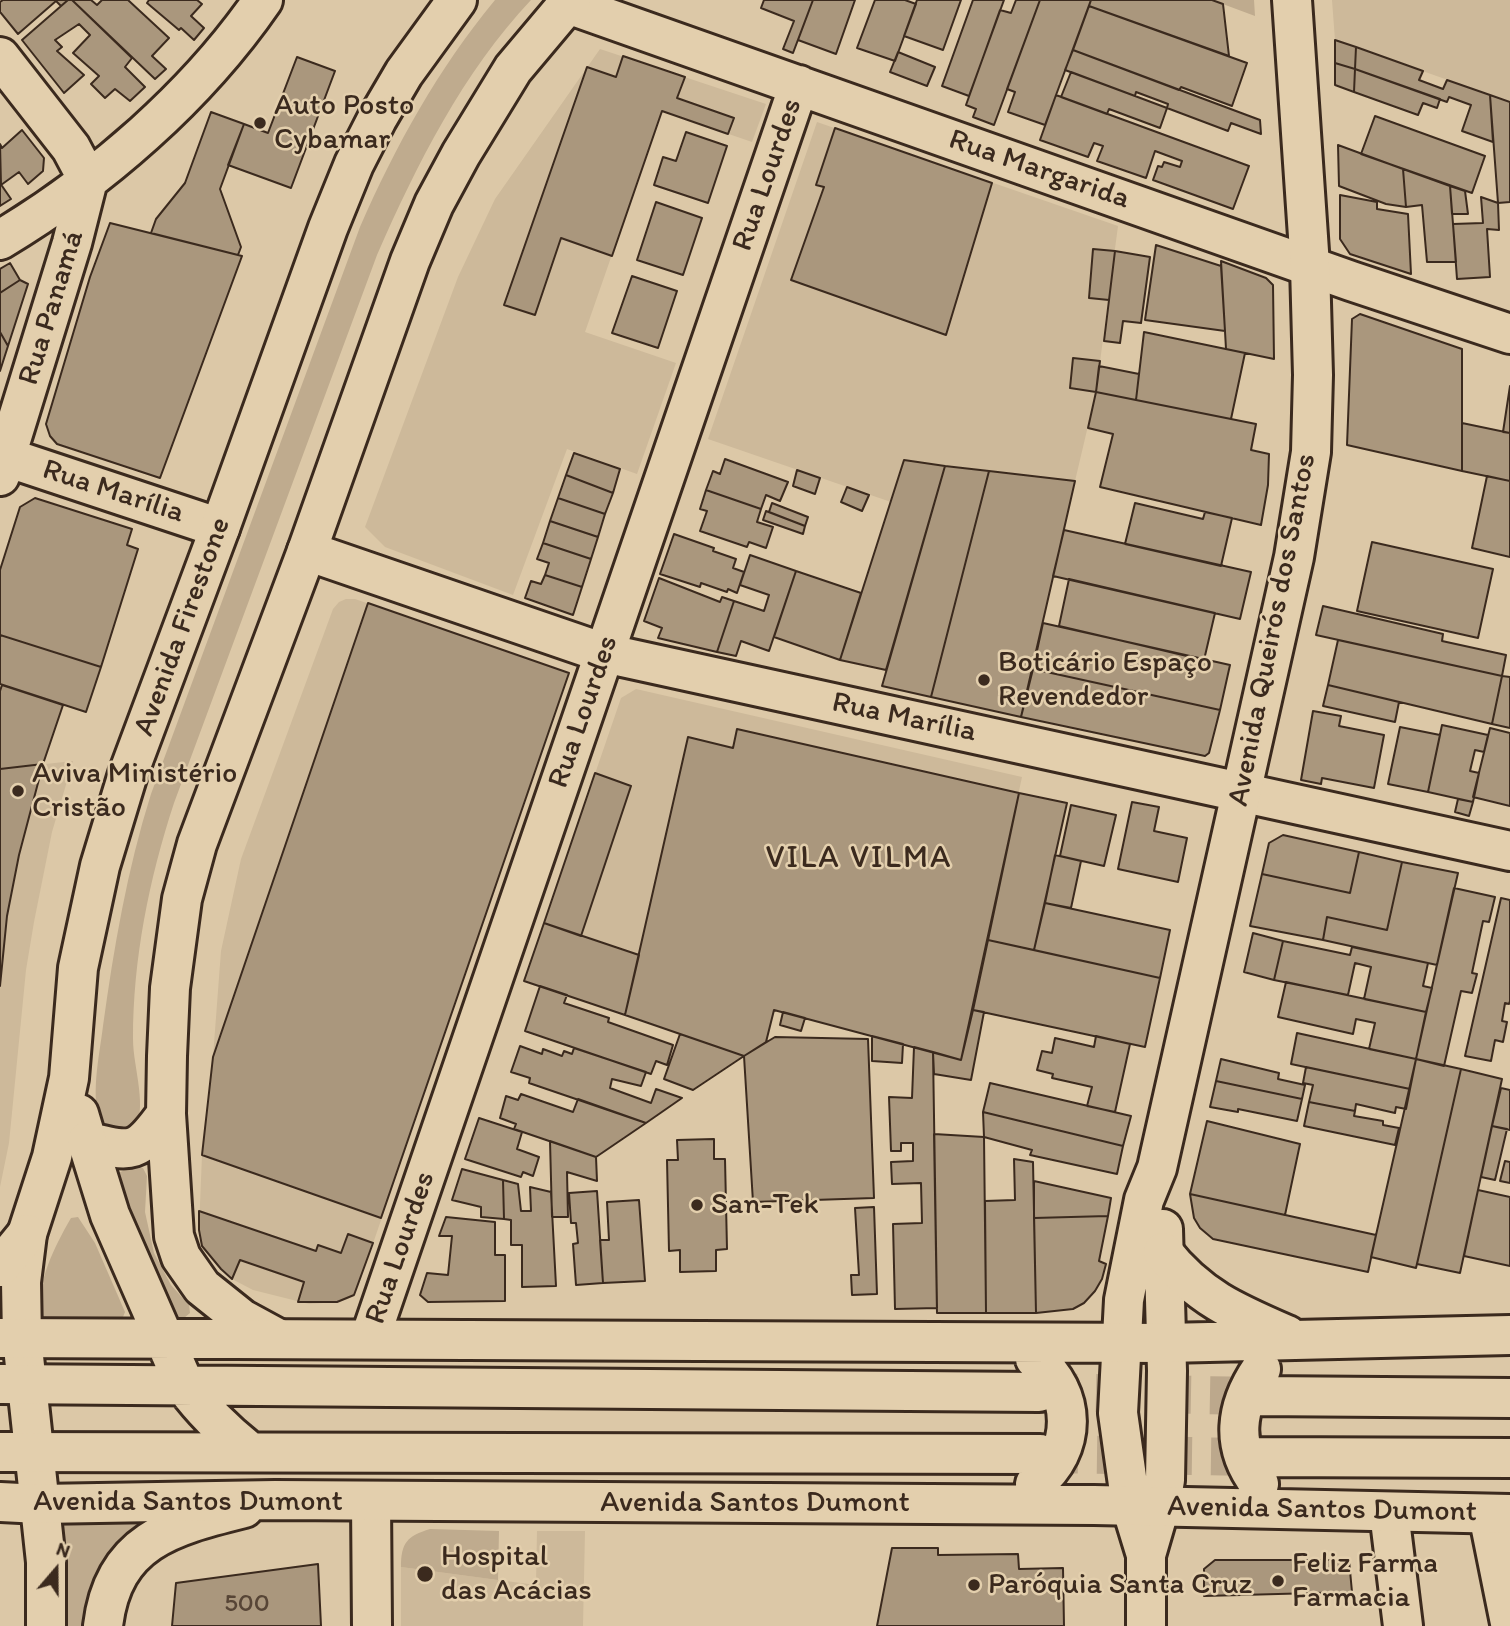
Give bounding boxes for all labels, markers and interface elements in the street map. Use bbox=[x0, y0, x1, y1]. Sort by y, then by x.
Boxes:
place label: Auto Posto Cybamar bbox=[274, 88, 414, 158]
street label: Rua Lourdes bbox=[725, 94, 811, 256]
marker: Auto Posto Cybamar bbox=[252, 115, 268, 131]
street label: Rua Margarida bbox=[944, 122, 1134, 218]
street label: Rua Panamá bbox=[11, 226, 93, 390]
street label: Avenida Queirós dos Santos bbox=[1221, 451, 1325, 809]
street label: Rua Marília bbox=[38, 452, 188, 532]
street label: Avenida Firestone bbox=[127, 513, 239, 741]
street label: Rua Lourdes bbox=[541, 631, 627, 793]
place label: Boticário Espaço Revendedor bbox=[998, 645, 1212, 716]
marker: Boticário Espaço Revendedor bbox=[976, 672, 992, 688]
street label: Rua Marília bbox=[828, 685, 980, 751]
place label: Aviva Ministério Cristão bbox=[32, 756, 237, 826]
marker: Aviva Ministério Cristão bbox=[10, 783, 26, 799]
district label: VILA VILMA bbox=[767, 840, 951, 878]
street label: Rua Lourdes bbox=[358, 1167, 444, 1329]
place label: San-Tek bbox=[711, 1187, 819, 1223]
marker: San-Tek bbox=[689, 1197, 705, 1213]
street label: Avenida Santos Dumont bbox=[33, 1484, 343, 1520]
street label: Avenida Santos Dumont bbox=[600, 1485, 910, 1521]
street label: Avenida Santos Dumont bbox=[1167, 1489, 1477, 1531]
north arrow bbox=[21, 1535, 91, 1605]
text: N bbox=[53, 1537, 73, 1563]
place label: Hospital das Acácias bbox=[441, 1539, 592, 1610]
place label: Feliz Farma Farmacia bbox=[1292, 1546, 1438, 1616]
marker: Hospital das Acácias bbox=[415, 1564, 435, 1584]
place label: Paróquia Santa Cruz bbox=[988, 1567, 1252, 1603]
marker: Feliz Farma Farmacia bbox=[1270, 1573, 1286, 1589]
marker: Paróquia Santa Cruz bbox=[966, 1577, 982, 1593]
house number: 500 bbox=[224, 1588, 270, 1620]

